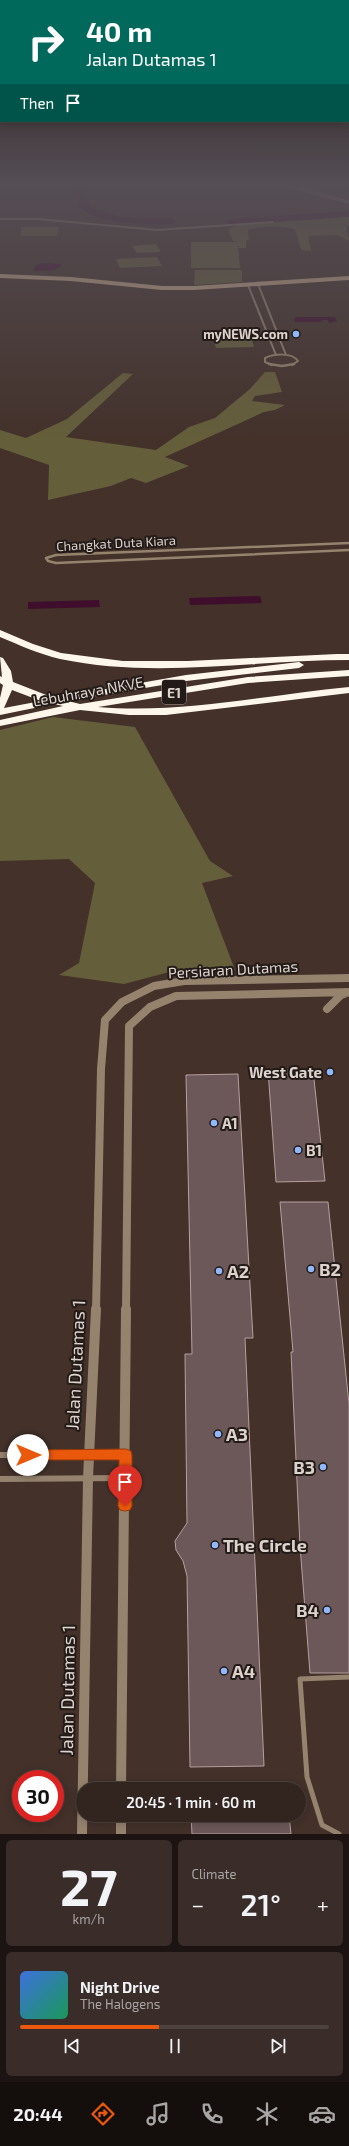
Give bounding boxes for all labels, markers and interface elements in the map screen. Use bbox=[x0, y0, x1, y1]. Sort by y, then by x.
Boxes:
text: 40 m bbox=[86, 14, 152, 48]
icon: right bbox=[20, 16, 72, 68]
text: Jalan Dutamas 1 bbox=[86, 48, 217, 70]
icon: arrive bbox=[62, 92, 84, 114]
text: Then bbox=[20, 94, 54, 112]
place label: myNEWS.com bbox=[203, 326, 288, 342]
marker: myNEWS.com bbox=[291, 329, 301, 339]
street label: Changkat Duta Kiara bbox=[56, 532, 176, 554]
street label: Lebuhraya NKVE bbox=[31, 672, 145, 710]
road number: E1 bbox=[162, 680, 186, 704]
street label: Persiaran Dutamas bbox=[168, 957, 298, 981]
place label: West Gate bbox=[249, 1063, 322, 1081]
marker: West Gate bbox=[325, 1067, 335, 1077]
place label: A1 bbox=[222, 1114, 238, 1132]
marker: A1 bbox=[209, 1118, 219, 1128]
place label: B1 bbox=[306, 1141, 322, 1159]
marker: B1 bbox=[293, 1145, 303, 1155]
place label: B2 bbox=[319, 1258, 341, 1280]
place label: A2 bbox=[227, 1260, 249, 1282]
marker: B2 bbox=[306, 1264, 316, 1274]
marker: A2 bbox=[214, 1266, 224, 1276]
street label: Jalan Dutamas 1 bbox=[61, 1299, 89, 1431]
place label: A3 bbox=[226, 1423, 248, 1445]
marker: A3 bbox=[213, 1429, 223, 1439]
position arrow bbox=[7, 1434, 49, 1476]
place label: B3 bbox=[293, 1456, 315, 1478]
marker: B3 bbox=[318, 1462, 328, 1472]
pin bbox=[108, 1465, 142, 1506]
icon: arrive bbox=[114, 1471, 136, 1493]
place label: The Circle bbox=[223, 1534, 307, 1556]
marker: The Circle bbox=[210, 1540, 220, 1550]
place label: B4 bbox=[296, 1599, 319, 1621]
marker: B4 bbox=[322, 1605, 332, 1615]
street label: Jalan Dutamas 1 bbox=[55, 1624, 79, 1756]
place label: A4 bbox=[232, 1660, 255, 1682]
marker: A4 bbox=[219, 1666, 229, 1676]
speed limit sign: 30 bbox=[12, 1770, 64, 1822]
text: 20:45 · 1 min · 60 m bbox=[126, 1793, 256, 1811]
text: 27 bbox=[60, 1854, 118, 1916]
text: Climate bbox=[192, 1866, 236, 1882]
text: 21° bbox=[240, 1886, 281, 1922]
text: − bbox=[192, 1891, 204, 1917]
text: + bbox=[317, 1891, 329, 1917]
text: km/h bbox=[73, 1911, 105, 1927]
text: Night Drive bbox=[80, 1978, 160, 1996]
text: The Halogens bbox=[80, 1996, 160, 2012]
icon: previous bbox=[61, 2035, 83, 2057]
icon: pause bbox=[164, 2035, 186, 2057]
icon: next bbox=[267, 2035, 289, 2057]
icon: directions bbox=[89, 2100, 117, 2128]
icon: music bbox=[144, 2100, 172, 2128]
icon: phone bbox=[198, 2100, 226, 2128]
icon: climate bbox=[253, 2100, 281, 2128]
icon: car bbox=[308, 2100, 336, 2128]
text: 20:44 bbox=[13, 2103, 63, 2125]

